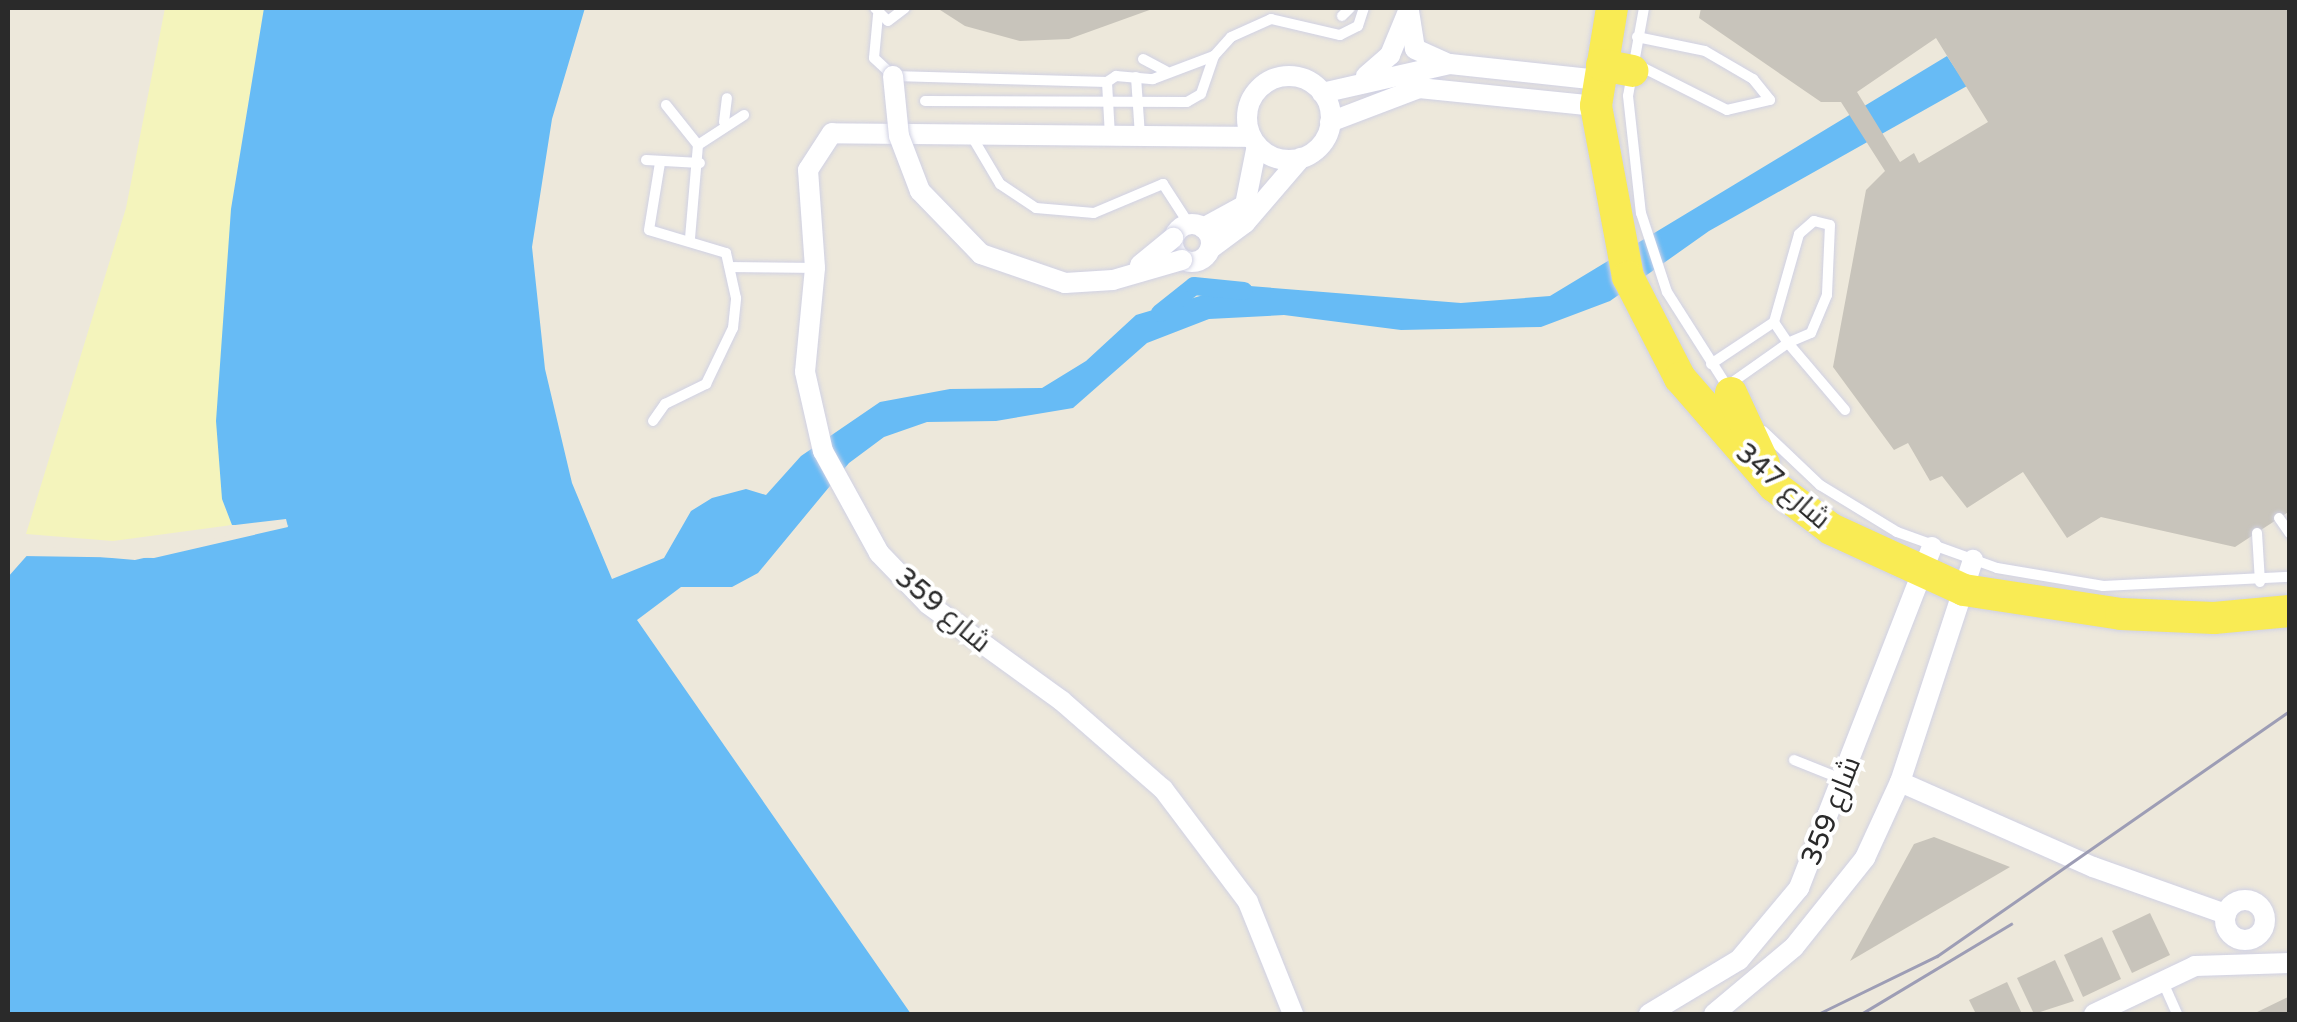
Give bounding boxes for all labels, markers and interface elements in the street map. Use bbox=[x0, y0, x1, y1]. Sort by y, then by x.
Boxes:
street label: شارع 347 bbox=[1729, 436, 1837, 536]
street label: شارع 359 bbox=[888, 560, 998, 660]
street label: شارع 359 bbox=[1794, 752, 1868, 870]

